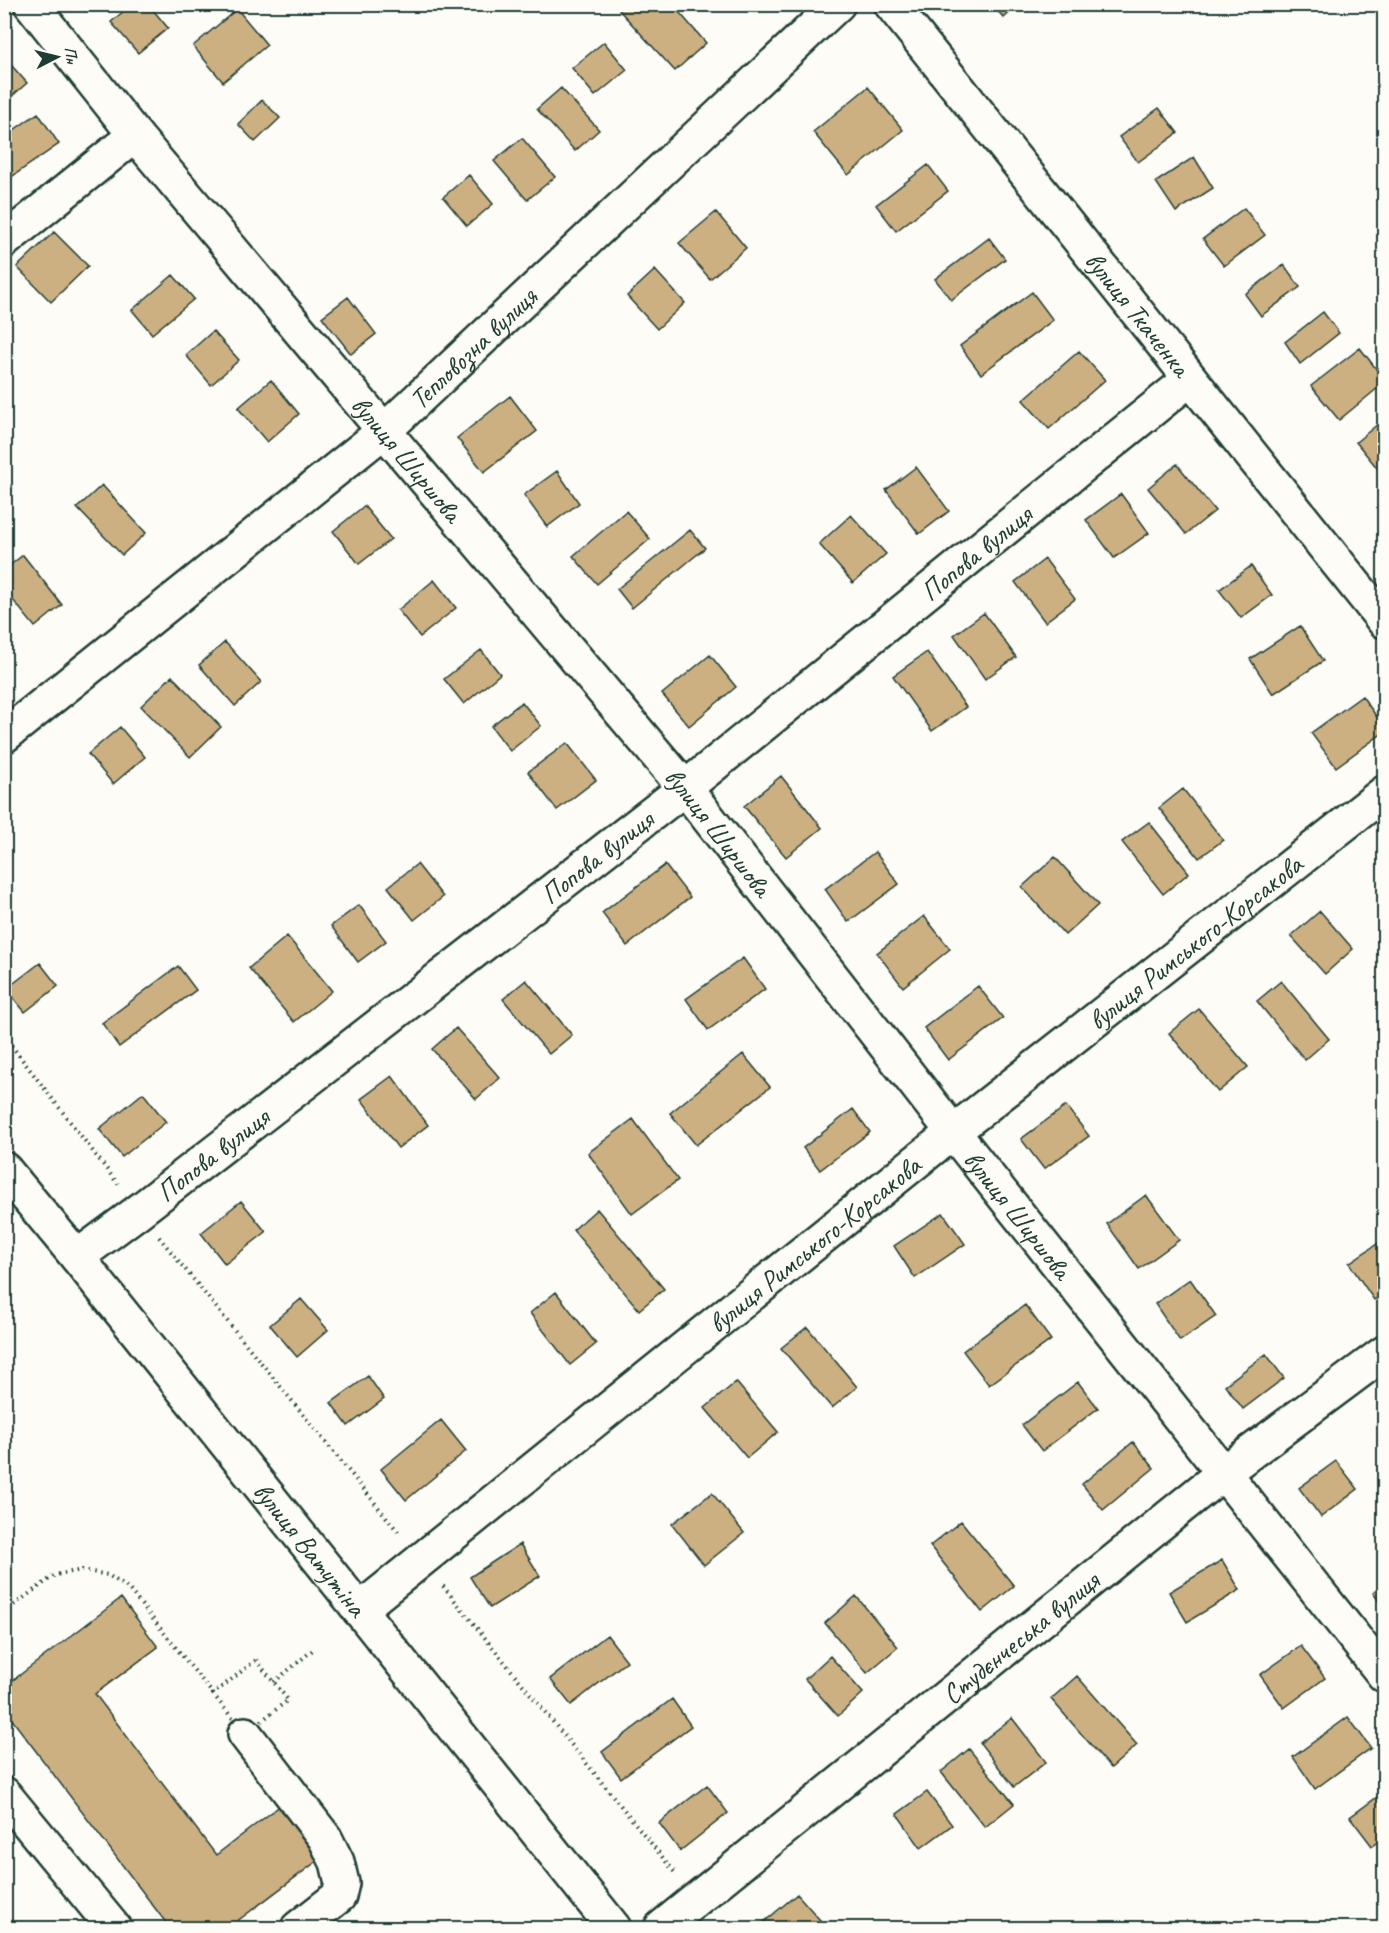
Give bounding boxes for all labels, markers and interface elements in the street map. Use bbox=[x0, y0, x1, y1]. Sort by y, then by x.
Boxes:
north arrow bbox=[27, 27, 87, 87]
text: Пн bbox=[60, 46, 82, 66]
street label: вулиця Ткаченка bbox=[1077, 244, 1200, 385]
street label: Тепловозна вулиця bbox=[402, 279, 545, 417]
street label: вулиця Ширшова bbox=[344, 388, 472, 531]
street label: Попова вулиця bbox=[913, 496, 1041, 609]
street label: вулиця Ширшова bbox=[657, 760, 781, 905]
street label: Попова вулиця bbox=[533, 801, 662, 912]
street label: вулиця Римського-Корсакова bbox=[1081, 846, 1311, 1037]
street label: Попова вулиця bbox=[149, 1098, 278, 1209]
street label: вулиця Ширшова bbox=[956, 1143, 1081, 1288]
street label: вулиця Римського-Корсакова bbox=[701, 1147, 929, 1340]
street label: вулиця Ватутіна bbox=[246, 1475, 376, 1625]
street label: Студєнчеська вулиця bbox=[935, 1562, 1108, 1712]

